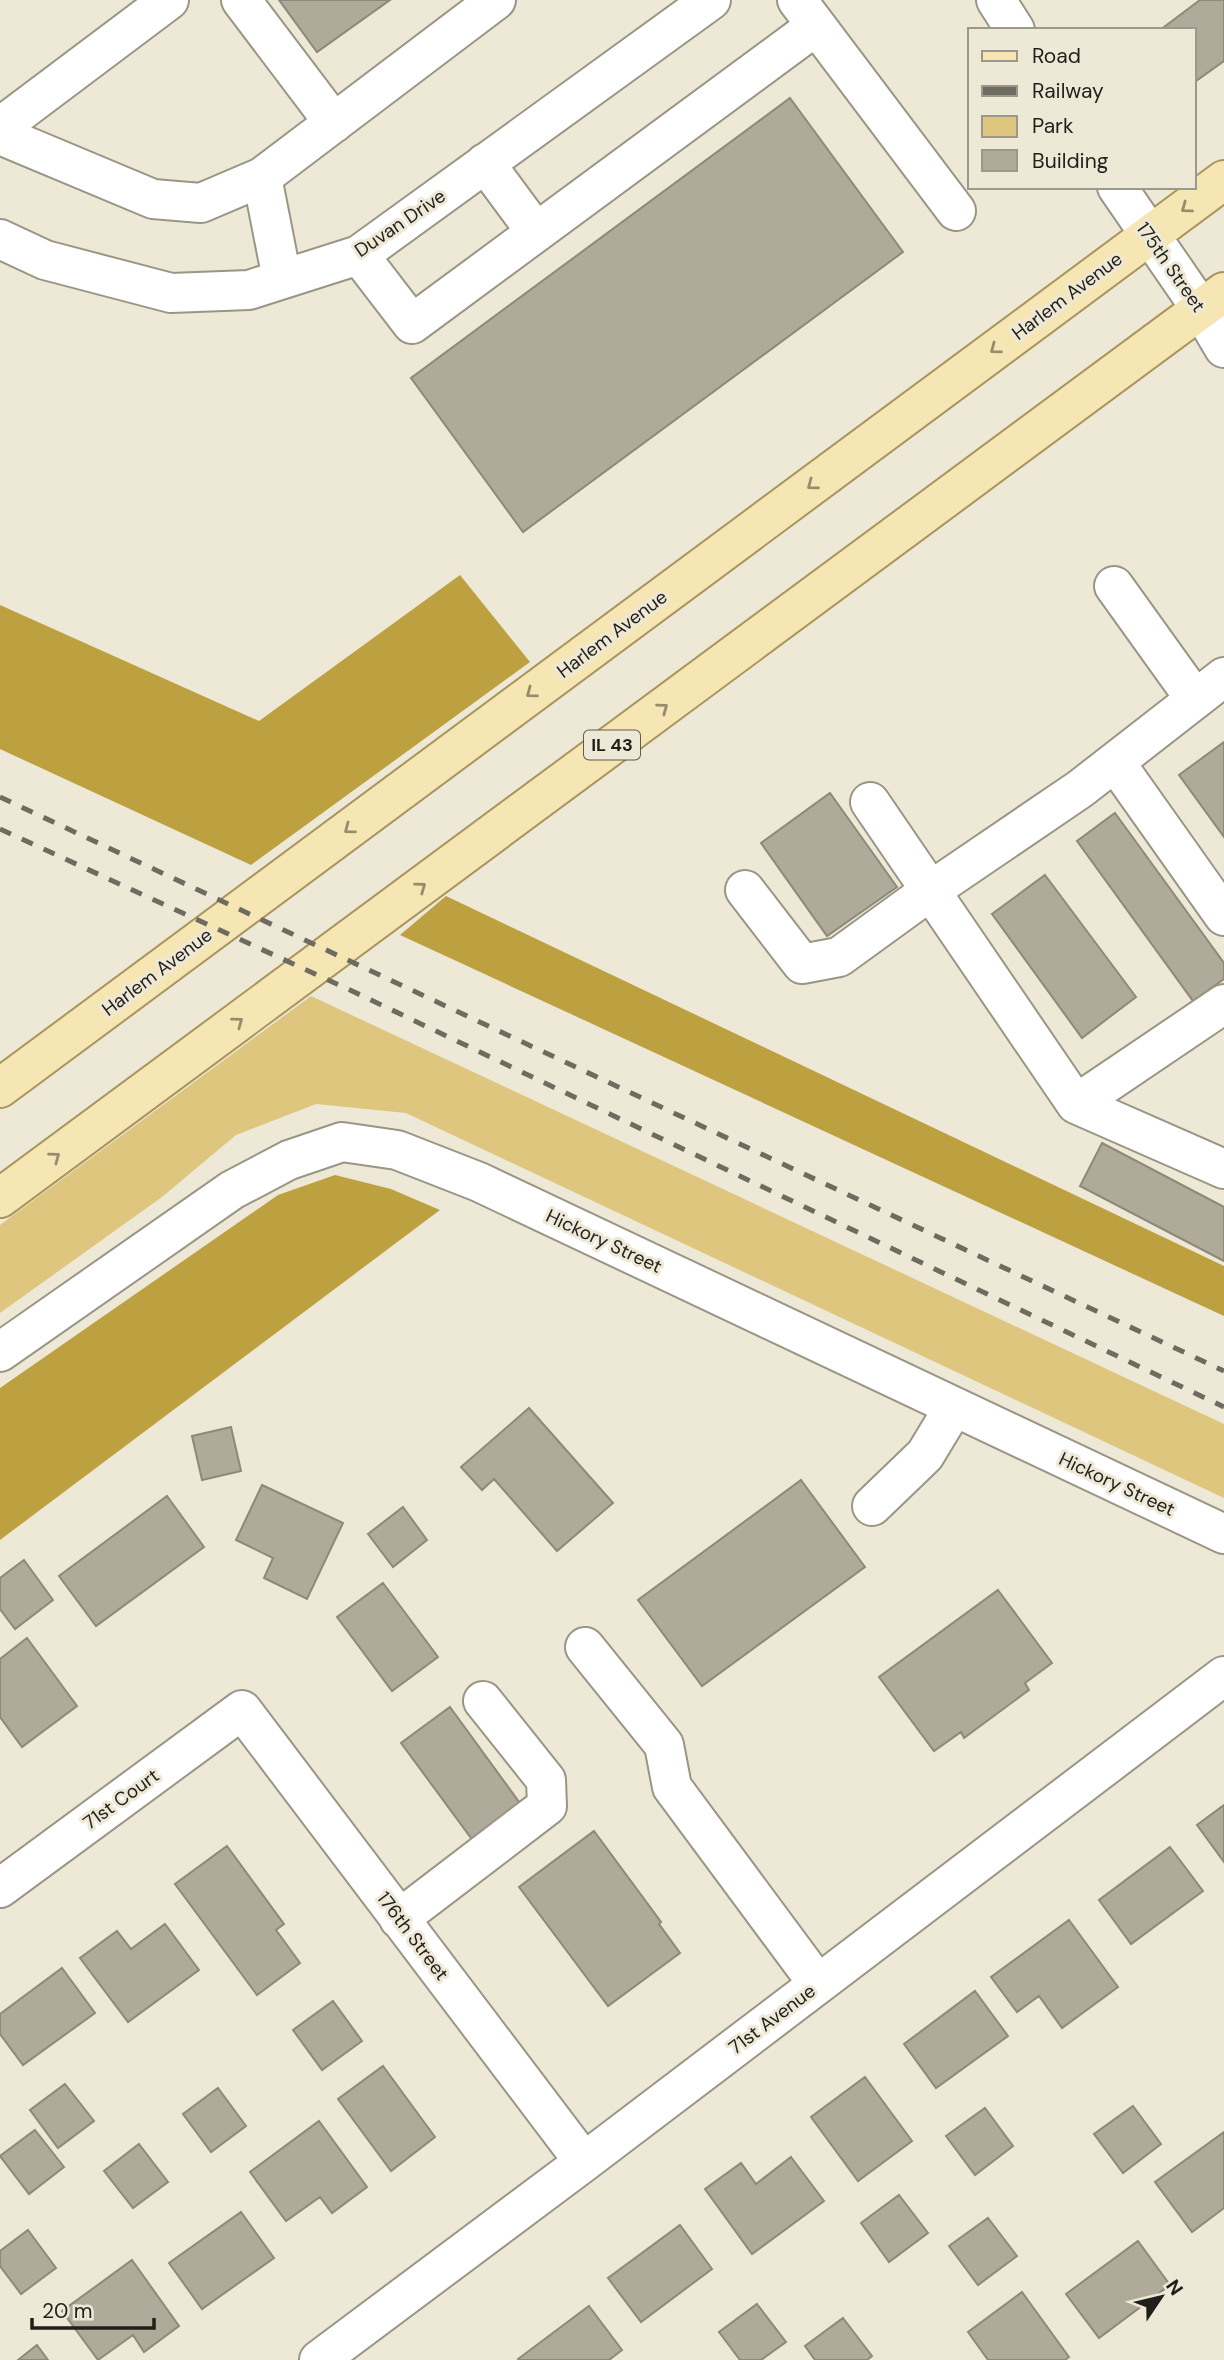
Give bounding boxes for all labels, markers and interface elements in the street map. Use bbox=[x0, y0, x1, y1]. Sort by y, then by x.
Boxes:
legend bbox=[968, 28, 1196, 189]
text: Road bbox=[1032, 42, 1081, 70]
text: Railway bbox=[1032, 77, 1104, 105]
text: Park bbox=[1032, 112, 1074, 140]
text: Building bbox=[1032, 147, 1109, 175]
street label: Duvan Drive bbox=[350, 183, 450, 263]
one-way arrow bbox=[1181, 199, 1194, 212]
street label: 175th Street bbox=[1131, 217, 1211, 317]
street label: Harlem Avenue bbox=[1007, 246, 1127, 346]
one-way arrow bbox=[990, 341, 1003, 353]
one-way arrow bbox=[808, 476, 820, 489]
street label: Harlem Avenue bbox=[552, 584, 672, 684]
one-way arrow bbox=[527, 685, 539, 698]
one-way arrow bbox=[655, 703, 667, 716]
road number: IL 43 bbox=[584, 730, 640, 760]
one-way arrow bbox=[344, 821, 357, 833]
one-way arrow bbox=[413, 882, 425, 895]
street label: Harlem Avenue bbox=[97, 922, 217, 1022]
one-way arrow bbox=[230, 1018, 243, 1030]
one-way arrow bbox=[47, 1153, 60, 1166]
street label: Hickory Street bbox=[542, 1203, 666, 1279]
street label: Hickory Street bbox=[1055, 1446, 1179, 1522]
street label: 71st Court bbox=[78, 1763, 164, 1835]
street label: 176th Street bbox=[371, 1887, 455, 1985]
street label: 71st Avenue bbox=[724, 1978, 820, 2060]
north arrow bbox=[1126, 2262, 1196, 2332]
text: N bbox=[1160, 2275, 1189, 2300]
scale bar bbox=[32, 2286, 154, 2330]
text: 20 m bbox=[42, 2297, 93, 2325]

